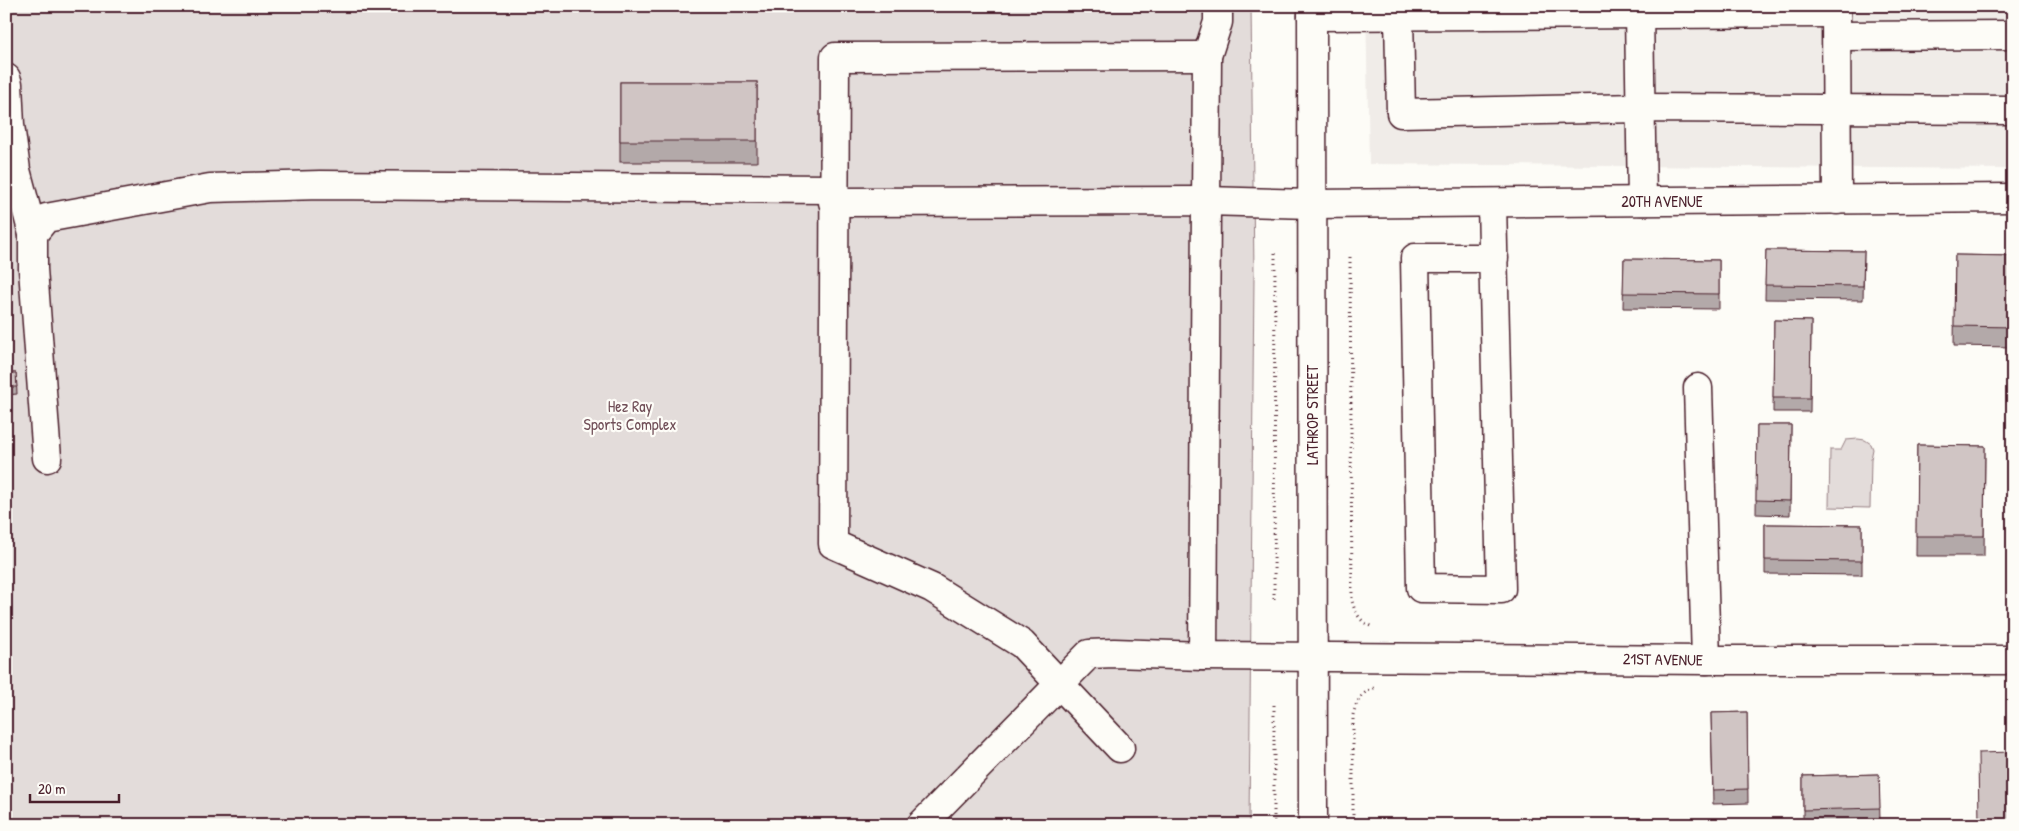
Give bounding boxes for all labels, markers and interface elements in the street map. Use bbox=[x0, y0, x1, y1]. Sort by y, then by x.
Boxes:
street label: 20TH AVENUE bbox=[1621, 190, 1703, 212]
street label: LATHROP STREET bbox=[1301, 364, 1323, 465]
park label: Hez Ray Sports Complex bbox=[584, 395, 676, 435]
street label: 21ST AVENUE bbox=[1623, 647, 1703, 671]
scale bar bbox=[30, 771, 119, 803]
text: 20 m bbox=[38, 778, 65, 799]

